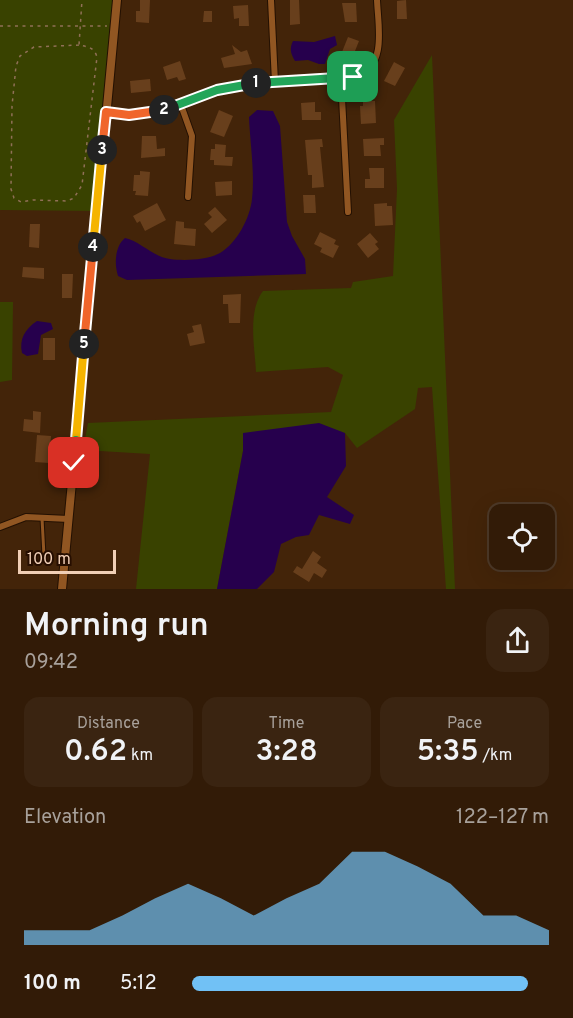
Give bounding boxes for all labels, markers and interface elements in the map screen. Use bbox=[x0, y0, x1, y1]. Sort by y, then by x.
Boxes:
pin bbox=[327, 51, 378, 102]
icon: arrive bbox=[336, 60, 369, 93]
pin: 1 bbox=[241, 68, 271, 98]
text: 1 bbox=[253, 73, 259, 93]
pin: 2 bbox=[149, 95, 179, 125]
text: 2 bbox=[159, 100, 169, 120]
pin: 3 bbox=[87, 135, 117, 165]
text: 3 bbox=[97, 140, 107, 160]
pin: 4 bbox=[78, 232, 108, 262]
text: 4 bbox=[88, 237, 98, 257]
pin: 5 bbox=[69, 329, 99, 359]
text: 5 bbox=[79, 334, 89, 354]
pin bbox=[48, 437, 99, 488]
icon: check bbox=[57, 446, 90, 479]
map controls bbox=[489, 504, 555, 570]
button: locate bbox=[489, 504, 555, 570]
scale bar bbox=[18, 547, 116, 574]
text: 100 m bbox=[27, 550, 71, 570]
text: Morning run bbox=[24, 606, 209, 648]
button: share bbox=[486, 609, 549, 672]
text: 09:42 bbox=[24, 650, 78, 676]
text: Distance bbox=[77, 714, 140, 734]
text: Time bbox=[269, 714, 304, 734]
text: Pace bbox=[447, 714, 482, 734]
text: 0.62 bbox=[64, 734, 127, 771]
text: 3:28 bbox=[255, 734, 318, 771]
text: 5:35 bbox=[417, 734, 479, 771]
text: km bbox=[127, 746, 153, 766]
text: /km bbox=[479, 746, 512, 766]
text: Elevation bbox=[24, 805, 106, 831]
text: 122–127 m bbox=[456, 805, 549, 831]
text: 100 m bbox=[24, 971, 81, 997]
text: 5:12 bbox=[120, 971, 157, 997]

